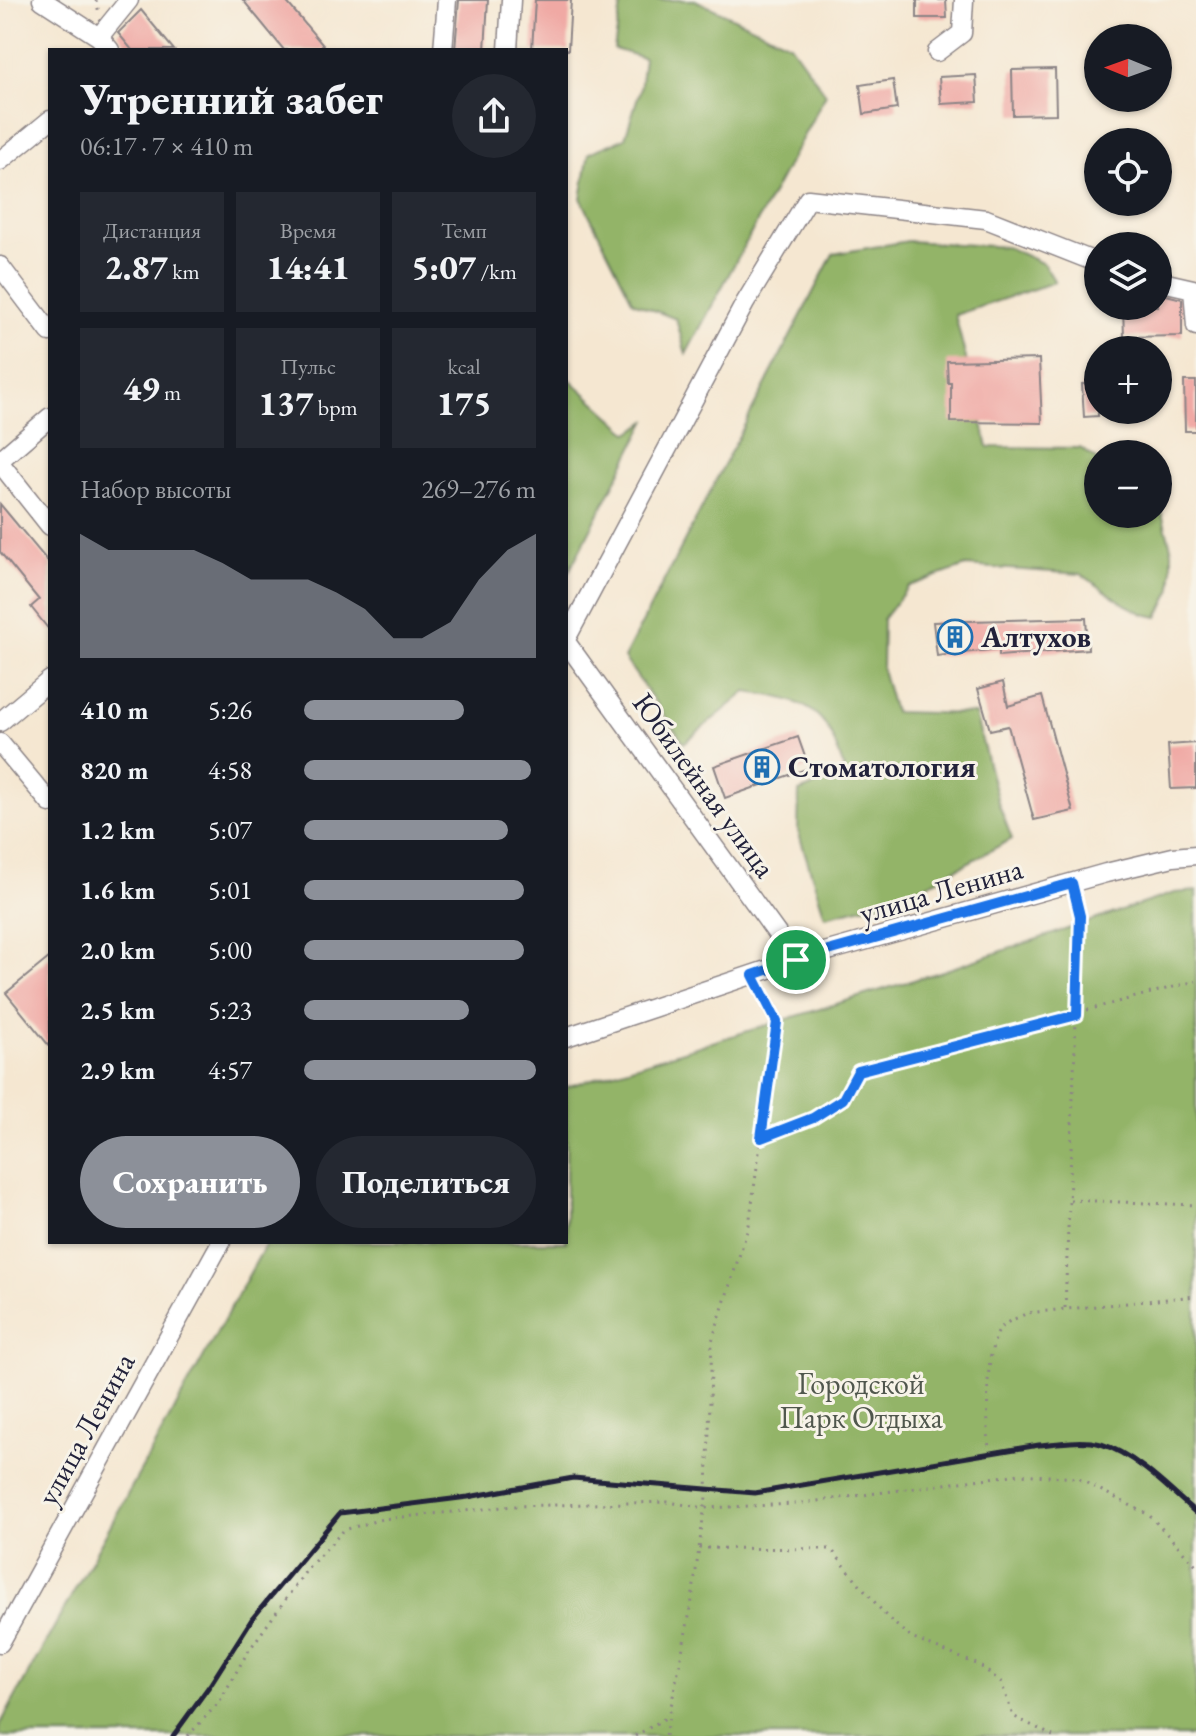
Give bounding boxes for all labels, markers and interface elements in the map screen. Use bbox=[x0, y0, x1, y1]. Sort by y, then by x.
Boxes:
north arrow bbox=[1084, 24, 1172, 112]
map controls bbox=[1084, 24, 1172, 528]
text: Утренний забег bbox=[80, 70, 383, 127]
button: share bbox=[452, 74, 536, 158]
button: locate bbox=[1084, 128, 1172, 216]
text: 06:17 · 7 × 410 m bbox=[80, 129, 253, 163]
text: Дистанция bbox=[103, 216, 201, 245]
text: Время bbox=[280, 216, 336, 245]
text: Темп bbox=[441, 216, 487, 245]
button: layers bbox=[1084, 232, 1172, 320]
text: 2.87 bbox=[104, 245, 168, 289]
text: 14:41 bbox=[266, 245, 350, 289]
text: 5:07 bbox=[411, 245, 476, 289]
text: km bbox=[168, 257, 200, 286]
text: /km bbox=[476, 257, 517, 286]
button: + bbox=[1084, 336, 1172, 424]
text: Пульс bbox=[280, 352, 336, 381]
text: kcal bbox=[447, 352, 481, 381]
text: 49 bbox=[123, 366, 160, 410]
text: m bbox=[160, 378, 181, 407]
text: 137 bbox=[258, 381, 313, 425]
text: 175 bbox=[436, 381, 492, 425]
text: bpm bbox=[313, 393, 358, 422]
button: − bbox=[1084, 440, 1172, 528]
text: Набор высоты bbox=[80, 472, 231, 506]
text: 269–276 m bbox=[421, 472, 536, 506]
place label: Алтухов bbox=[980, 617, 1091, 656]
building icon: Алтухов bbox=[936, 618, 974, 656]
street label: Юбилейная улица bbox=[624, 684, 785, 885]
text: 410 m bbox=[80, 693, 148, 727]
text: 5:26 bbox=[208, 693, 252, 727]
place label: Стоматология bbox=[788, 747, 976, 786]
building icon: Стоматология bbox=[743, 748, 781, 786]
text: 820 m bbox=[80, 753, 148, 787]
text: 4:58 bbox=[208, 753, 252, 787]
text: 1.2 km bbox=[80, 813, 155, 847]
text: 5:07 bbox=[208, 813, 252, 847]
street label: улица Ленина bbox=[855, 849, 1027, 932]
text: 1.6 km bbox=[80, 873, 155, 907]
text: 5:01 bbox=[208, 873, 252, 907]
pin bbox=[762, 926, 830, 994]
text: 2.0 km bbox=[80, 933, 155, 967]
text: 5:00 bbox=[208, 933, 252, 967]
icon: arrive bbox=[774, 938, 818, 982]
text: 2.5 km bbox=[80, 993, 155, 1027]
text: 5:23 bbox=[208, 993, 252, 1027]
text: 2.9 km bbox=[80, 1053, 155, 1087]
text: 4:57 bbox=[208, 1053, 252, 1087]
button: Сохранить bbox=[80, 1136, 300, 1228]
button: Поделиться bbox=[316, 1136, 536, 1228]
street label: улица Ленина bbox=[28, 1346, 143, 1512]
park label: Городской Парк Отдыха bbox=[779, 1364, 943, 1437]

